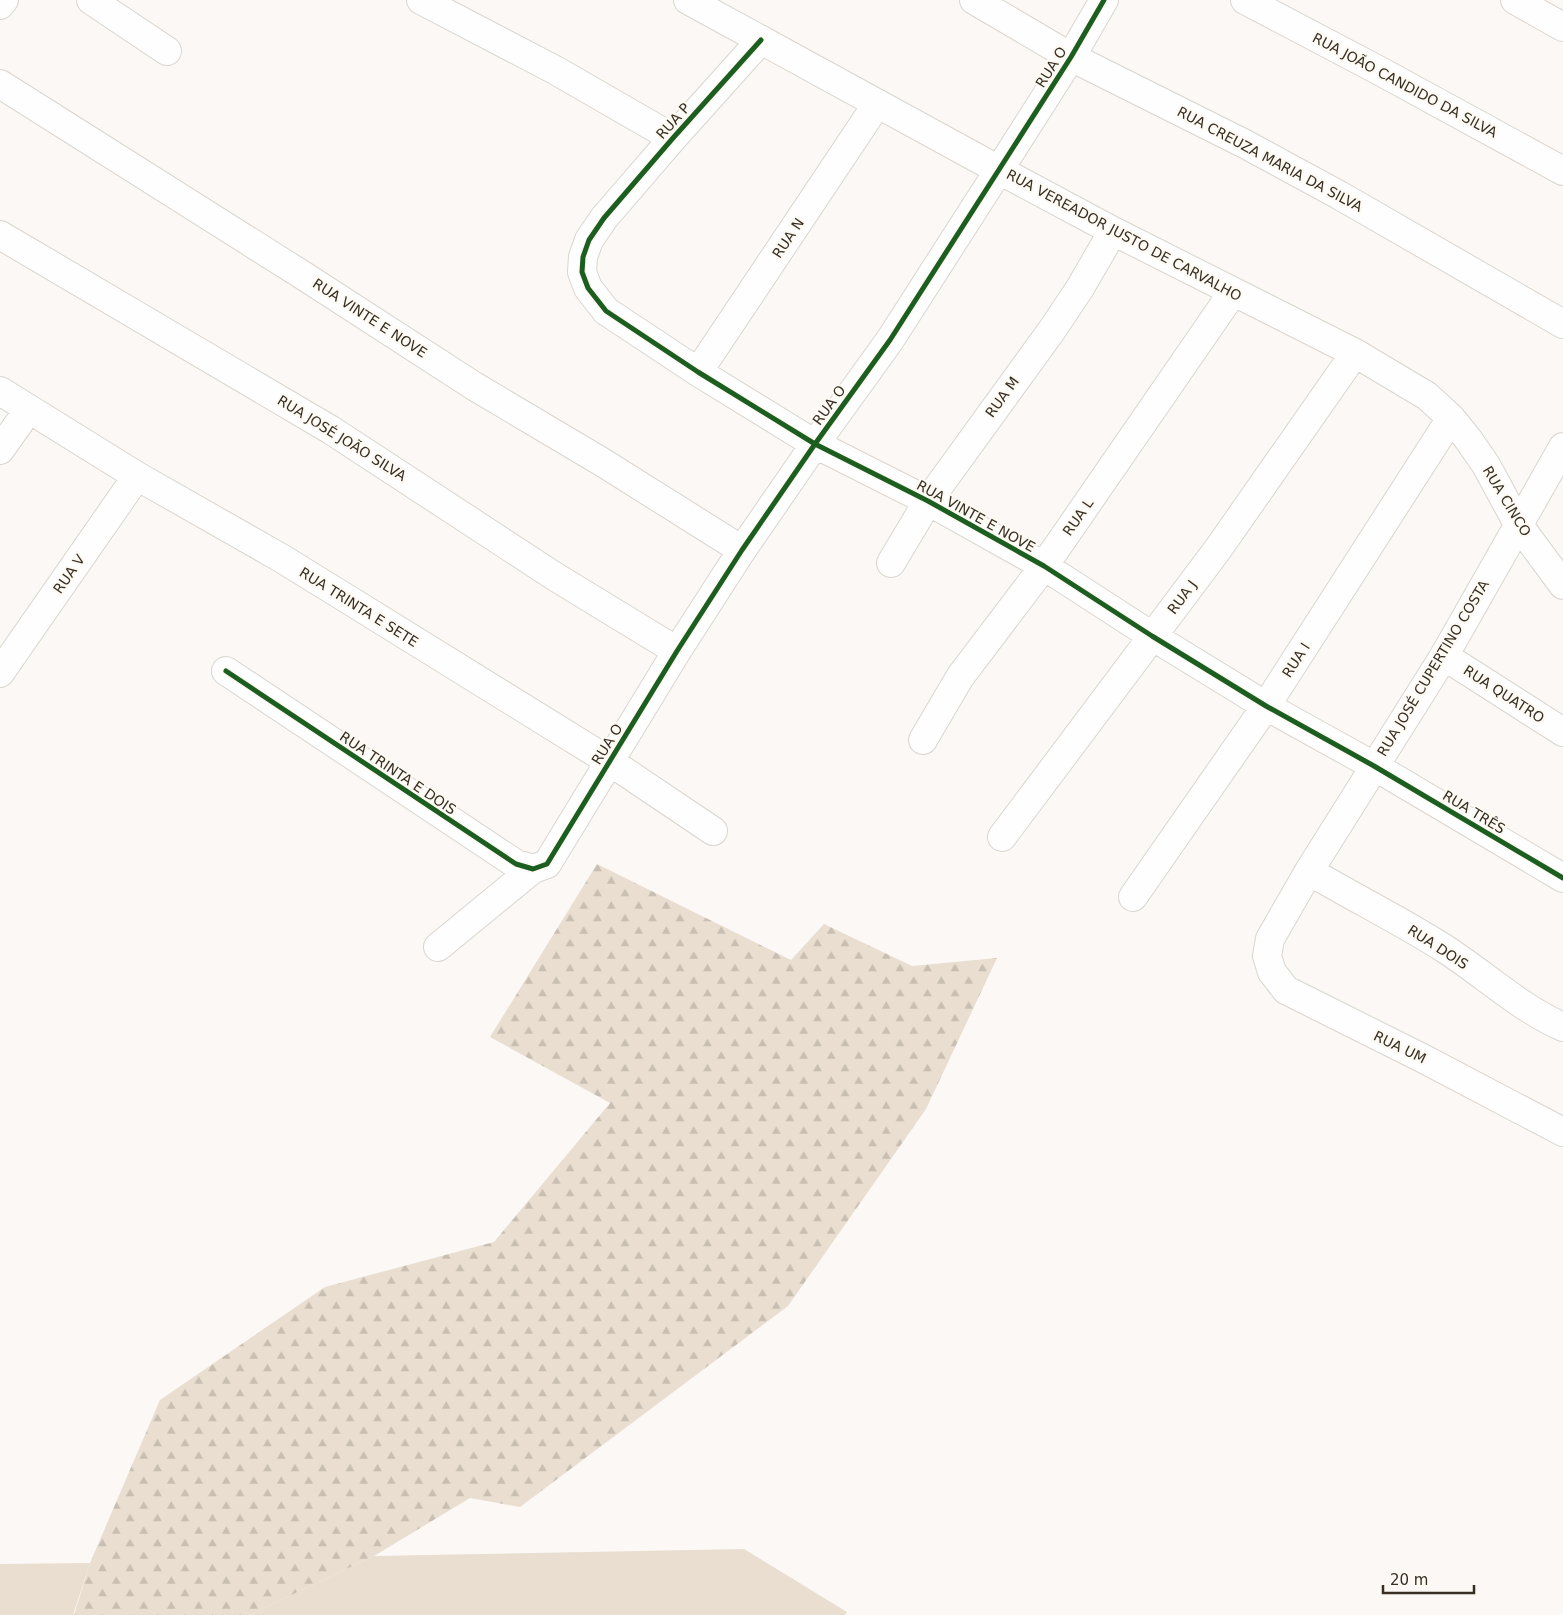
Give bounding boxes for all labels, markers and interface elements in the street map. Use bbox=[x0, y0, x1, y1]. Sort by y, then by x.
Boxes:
street label: RUA JOÃO CANDIDO DA SILVA bbox=[1310, 29, 1500, 141]
street label: RUA O bbox=[1032, 44, 1070, 90]
street label: RUA P bbox=[653, 100, 693, 142]
street label: RUA CREUZA MARIA DA SILVA bbox=[1175, 103, 1366, 215]
street label: RUA VEREADOR JUSTO DE CARVALHO bbox=[1004, 166, 1244, 304]
street label: RUA N bbox=[769, 215, 807, 261]
street label: RUA VINTE E NOVE bbox=[310, 275, 430, 361]
street label: RUA M bbox=[982, 374, 1022, 420]
street label: RUA O bbox=[809, 382, 849, 428]
street label: RUA JOSÉ JOÃO SILVA bbox=[275, 392, 410, 484]
street label: RUA CINCO bbox=[1480, 463, 1534, 539]
street label: RUA VINTE E NOVE bbox=[914, 477, 1038, 555]
street label: RUA L bbox=[1059, 495, 1097, 539]
street label: RUA V bbox=[50, 551, 88, 596]
street label: RUA TRINTA E SETE bbox=[297, 564, 421, 650]
street label: RUA J bbox=[1164, 577, 1200, 617]
street label: RUA JOSÉ CUPERTINO COSTA bbox=[1374, 577, 1492, 759]
street label: RUA I bbox=[1279, 640, 1313, 680]
street label: RUA QUATRO bbox=[1461, 662, 1547, 726]
street label: RUA O bbox=[588, 721, 626, 767]
street label: RUA TRINTA E DOIS bbox=[337, 728, 459, 818]
street label: RUA TRÊS bbox=[1440, 786, 1509, 837]
street label: RUA DOIS bbox=[1405, 922, 1471, 973]
street label: RUA UM bbox=[1371, 1027, 1429, 1067]
scale bar bbox=[1383, 1562, 1474, 1594]
text: 20 m bbox=[1390, 1571, 1428, 1589]

